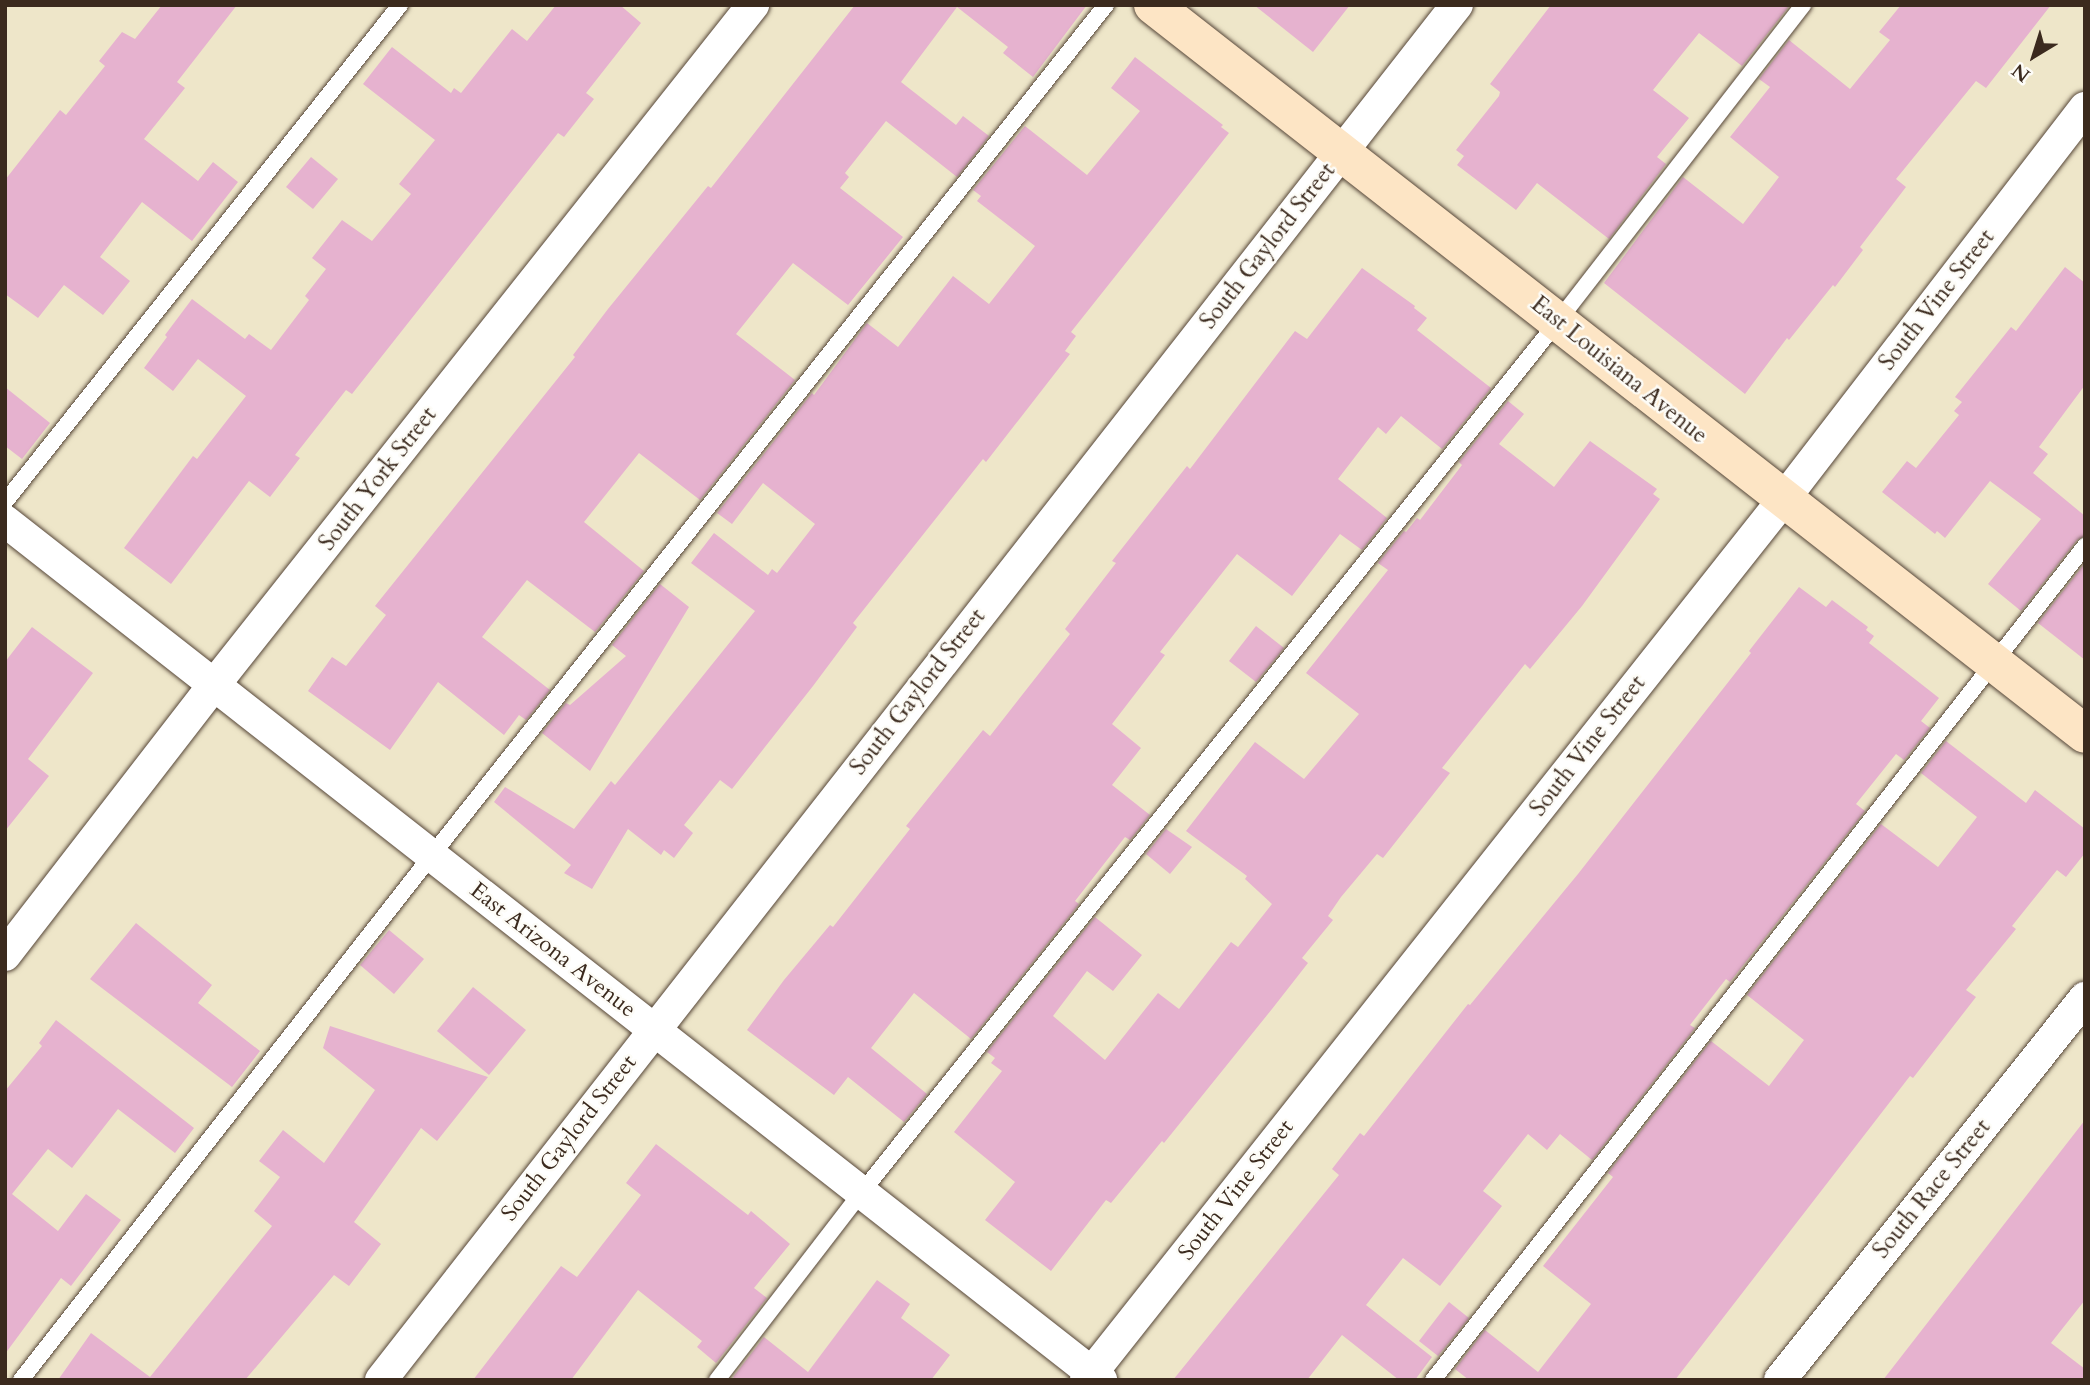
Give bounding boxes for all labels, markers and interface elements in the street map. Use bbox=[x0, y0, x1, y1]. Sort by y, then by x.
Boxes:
north arrow bbox=[1999, 21, 2069, 91]
text: N bbox=[2007, 57, 2036, 88]
street label: South Gaylord Street bbox=[1195, 157, 1341, 335]
street label: South Vine Street bbox=[1873, 224, 2001, 376]
street label: East Louisiana Avenue bbox=[1525, 290, 1713, 450]
street label: South York Street bbox=[313, 402, 443, 556]
street label: South Gaylord Street bbox=[845, 603, 991, 781]
street label: South Vine Street bbox=[1524, 670, 1652, 822]
street label: East Arizona Avenue bbox=[465, 877, 641, 1023]
street label: South Gaylord Street bbox=[496, 1049, 642, 1227]
street label: South Vine Street bbox=[1172, 1114, 1300, 1266]
street label: South Race Street bbox=[1867, 1114, 1997, 1264]

